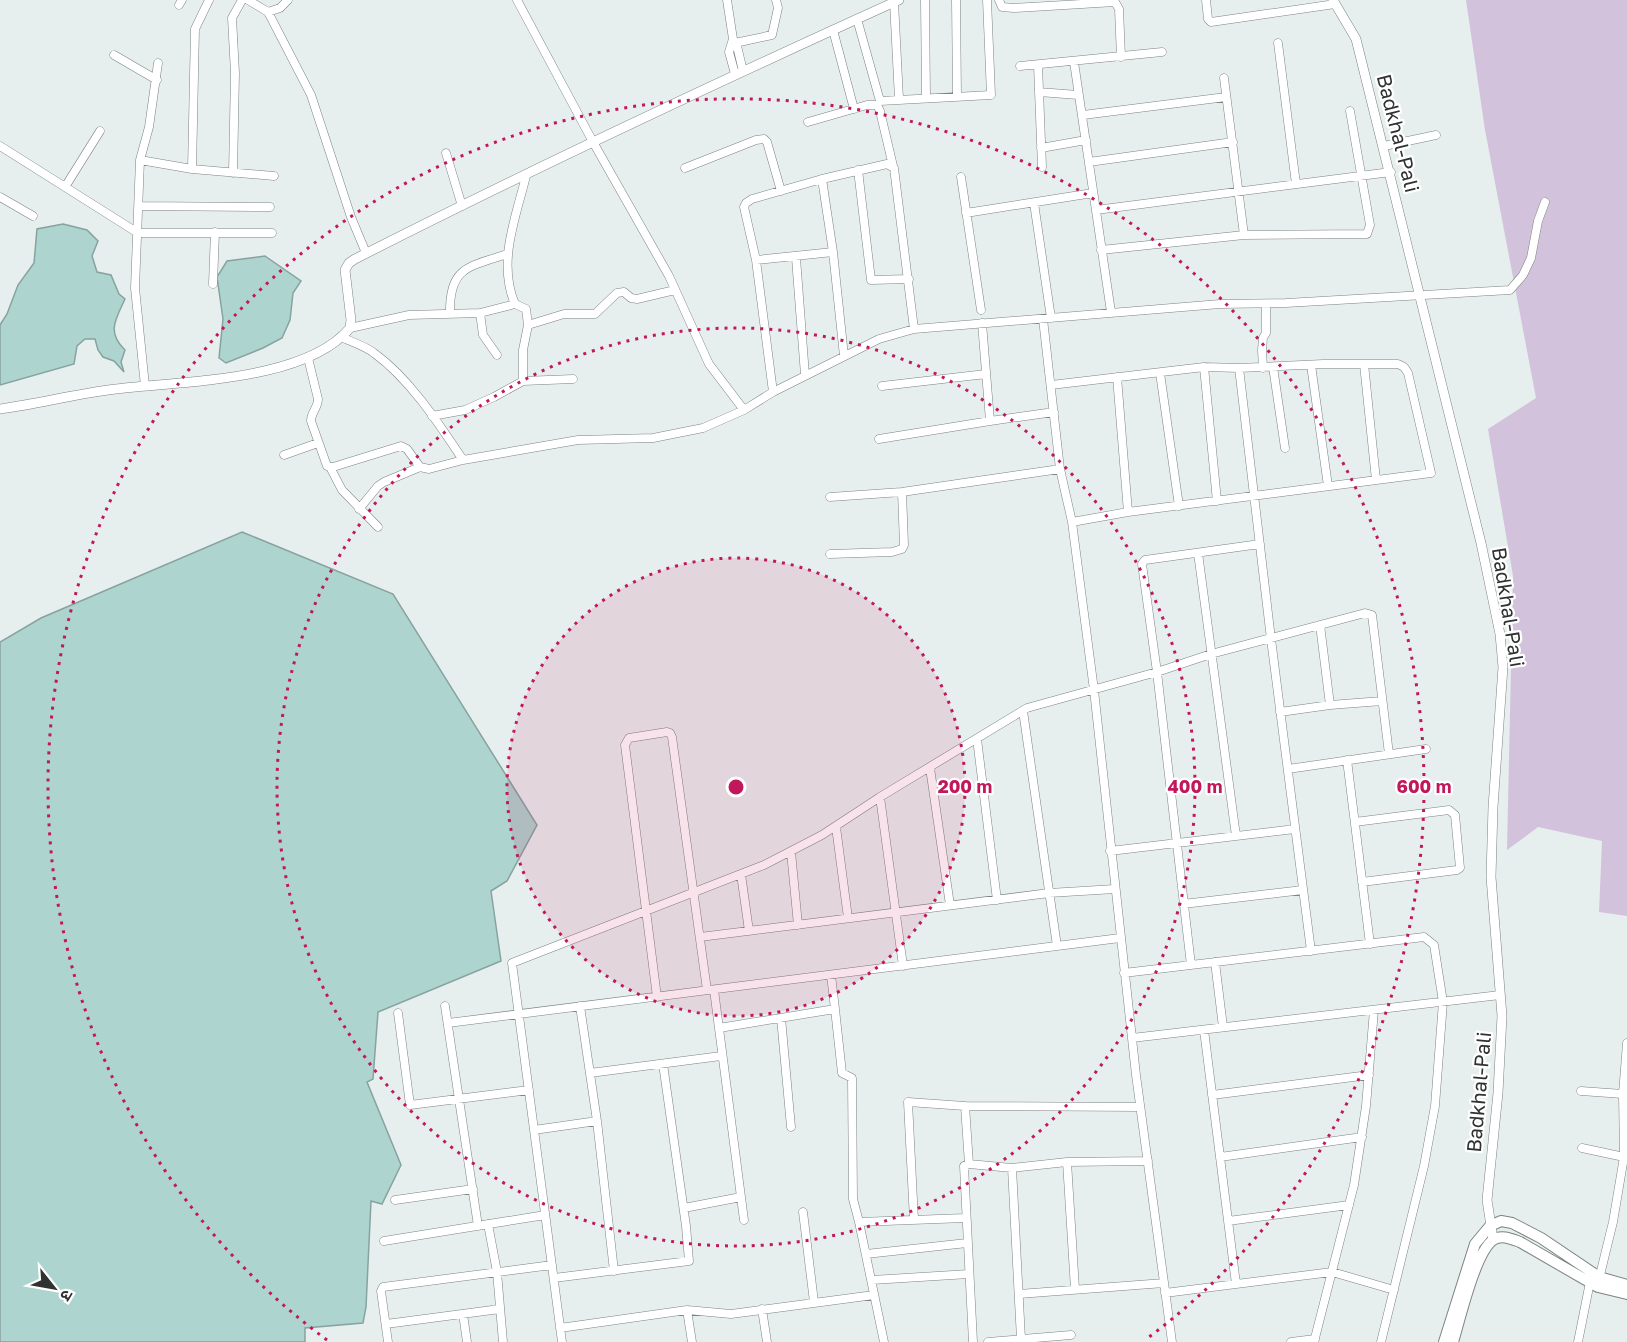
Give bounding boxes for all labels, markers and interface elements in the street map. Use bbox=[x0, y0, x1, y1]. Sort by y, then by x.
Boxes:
street label: Badkhal-Pali bbox=[1373, 71, 1425, 195]
street label: Badkhal-Pali bbox=[1488, 545, 1530, 669]
text: 200 m bbox=[938, 775, 992, 797]
text: 400 m bbox=[1168, 775, 1222, 797]
text: 600 m bbox=[1396, 775, 1452, 797]
centre of rings bbox=[726, 777, 746, 797]
street label: Badkhal-Pali bbox=[1461, 1031, 1495, 1153]
north arrow bbox=[24, 1258, 84, 1318]
text: उ bbox=[56, 1287, 78, 1305]

